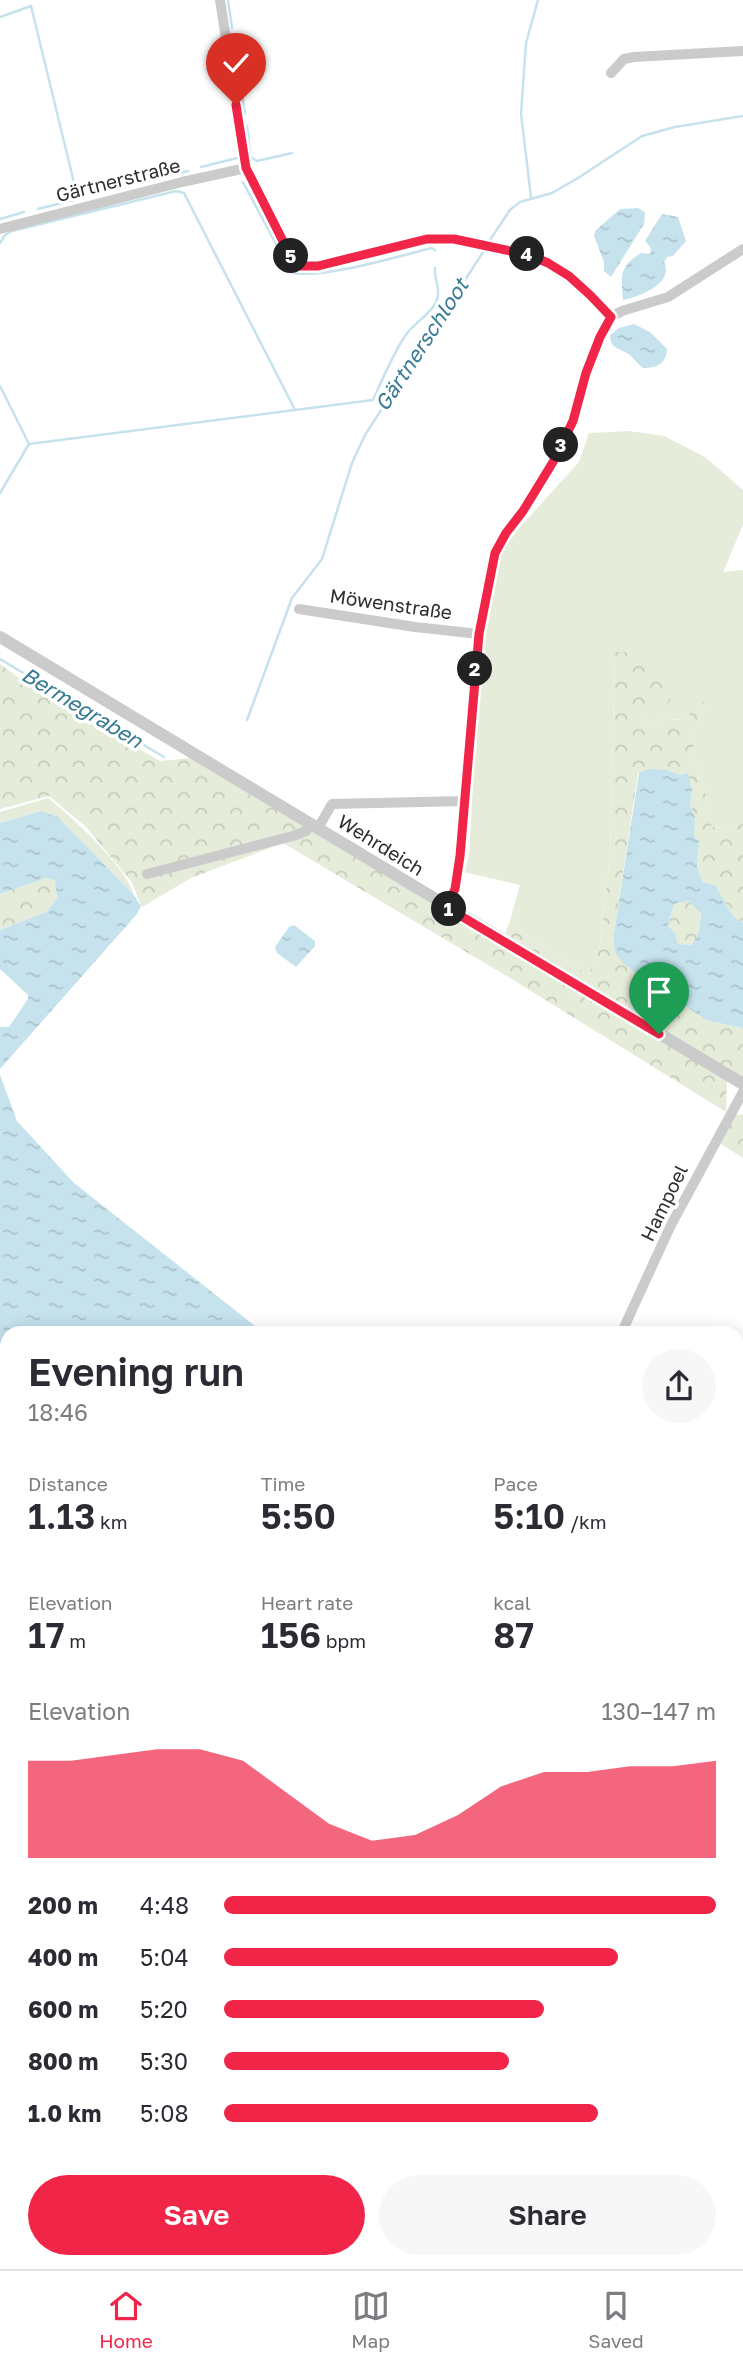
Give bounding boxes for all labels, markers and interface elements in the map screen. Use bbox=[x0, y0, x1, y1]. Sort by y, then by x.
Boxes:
pin bbox=[206, 33, 266, 105]
icon: check bbox=[217, 44, 255, 82]
street label: Gärtnerstraße bbox=[53, 153, 182, 206]
pin: 4 bbox=[510, 236, 544, 272]
pin: 5 bbox=[274, 238, 308, 274]
text: 4 bbox=[521, 242, 532, 265]
text: 5 bbox=[285, 244, 296, 267]
water label: Gärtnerschloot bbox=[369, 271, 475, 416]
pin: 3 bbox=[544, 428, 578, 462]
text: 3 bbox=[555, 433, 566, 456]
street label: Möwenstraße bbox=[329, 584, 454, 623]
pin: 2 bbox=[458, 652, 492, 686]
text: 2 bbox=[469, 657, 480, 680]
water label: Bermegraben bbox=[18, 661, 148, 754]
street label: Wehrdeich bbox=[334, 809, 429, 880]
pin: 1 bbox=[432, 892, 466, 926]
text: 1 bbox=[444, 897, 453, 920]
pin bbox=[629, 962, 689, 1034]
icon: arrive bbox=[640, 973, 678, 1011]
street label: Hampoel bbox=[635, 1161, 692, 1245]
text: Evening run bbox=[28, 1349, 244, 1394]
button: share bbox=[642, 1349, 716, 1423]
text: 18:46 bbox=[28, 1398, 88, 1426]
text: Distance bbox=[28, 1472, 108, 1495]
text: Time bbox=[261, 1472, 305, 1495]
text: Pace bbox=[493, 1472, 538, 1495]
text: 1.13 bbox=[28, 1495, 95, 1537]
text: 5:50 bbox=[261, 1495, 336, 1537]
text: 5:10 bbox=[493, 1495, 565, 1537]
text: km bbox=[95, 1510, 128, 1533]
text: /km bbox=[565, 1510, 607, 1533]
text: Elevation bbox=[28, 1591, 113, 1614]
text: Heart rate bbox=[261, 1591, 353, 1614]
text: kcal bbox=[493, 1591, 531, 1614]
text: 17 bbox=[28, 1614, 65, 1656]
text: 156 bbox=[261, 1614, 321, 1656]
text: 87 bbox=[493, 1614, 534, 1656]
text: m bbox=[65, 1629, 86, 1652]
text: bpm bbox=[321, 1629, 366, 1652]
text: Elevation bbox=[28, 1697, 130, 1725]
text: 130–147 m bbox=[601, 1697, 716, 1725]
text: 200 m bbox=[28, 1891, 98, 1919]
text: 4:48 bbox=[140, 1891, 189, 1919]
text: 400 m bbox=[28, 1943, 98, 1971]
text: 5:04 bbox=[140, 1943, 189, 1971]
text: 600 m bbox=[28, 1995, 98, 2023]
text: 5:20 bbox=[140, 1995, 188, 2023]
text: 800 m bbox=[28, 2047, 99, 2075]
text: 5:30 bbox=[140, 2047, 188, 2075]
text: 1.0 km bbox=[28, 2099, 101, 2127]
text: 5:08 bbox=[140, 2099, 189, 2127]
button: Save bbox=[28, 2175, 365, 2255]
button: Share bbox=[379, 2175, 716, 2255]
tab: Home bbox=[99, 2287, 153, 2352]
tab: Map bbox=[351, 2287, 390, 2352]
tab: Saved bbox=[588, 2287, 644, 2352]

